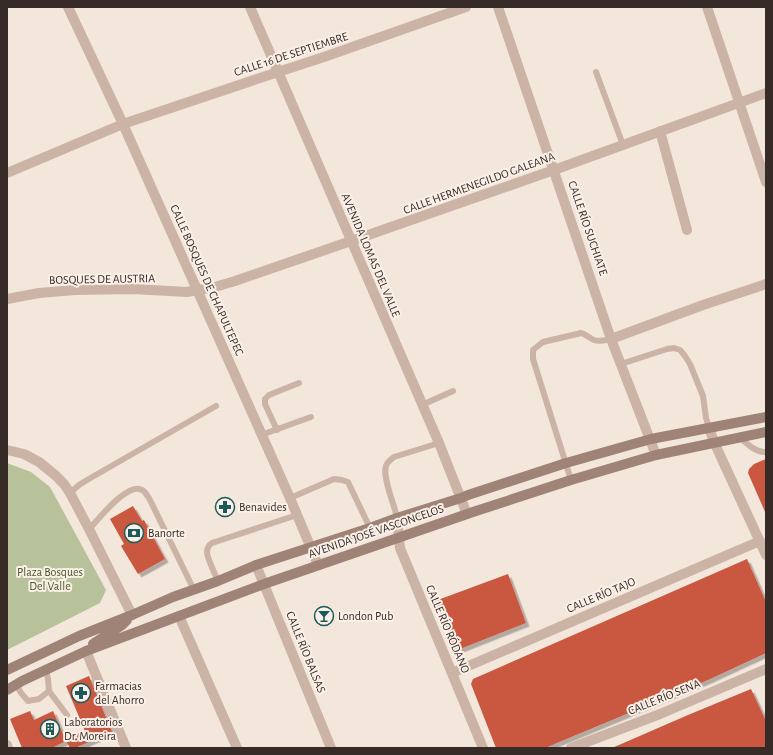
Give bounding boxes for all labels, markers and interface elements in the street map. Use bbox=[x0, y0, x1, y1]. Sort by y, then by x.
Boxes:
street label: CALLE 16 DE SEPTIEMBRE bbox=[233, 30, 350, 78]
street label: CALLE HERMENEGILDO GALEANA bbox=[402, 150, 556, 216]
street label: CALLE RÍO SUCHIATE bbox=[566, 179, 611, 277]
street label: AVENIDA LOMAS DEL VALLE bbox=[339, 191, 403, 319]
street label: CALLE BOSQUES DE CHAPULTEPEC bbox=[167, 203, 246, 358]
street label: BOSQUES DE AUSTRIA bbox=[49, 272, 155, 287]
pharmacy icon: Benavides bbox=[214, 496, 236, 518]
place label: Benavides bbox=[239, 501, 287, 513]
street label: AVENIDA JOSÉ VASCONCELOS bbox=[306, 501, 446, 560]
bank icon: Banorte bbox=[123, 522, 145, 544]
place label: Banorte bbox=[148, 527, 185, 539]
park label: Plaza Bosques Del Valle bbox=[17, 566, 83, 592]
street label: CALLE RÍO TAJO bbox=[564, 574, 638, 615]
street label: CALLE RÍO RÓDANO bbox=[424, 583, 473, 675]
bar icon: London Pub bbox=[313, 605, 335, 627]
street label: CALLE RÍO BALSAS bbox=[284, 609, 329, 695]
place label: London Pub bbox=[338, 610, 393, 622]
street label: CALLE RÍO SENA bbox=[626, 676, 702, 717]
place label: Farmacias del Ahorro bbox=[95, 680, 144, 706]
pharmacy icon: Farmacias del Ahorro bbox=[70, 682, 92, 704]
place label: Laboratorios Dr. Moreira bbox=[64, 716, 122, 742]
building icon: Laboratorios Dr. Moreira bbox=[39, 718, 61, 740]

